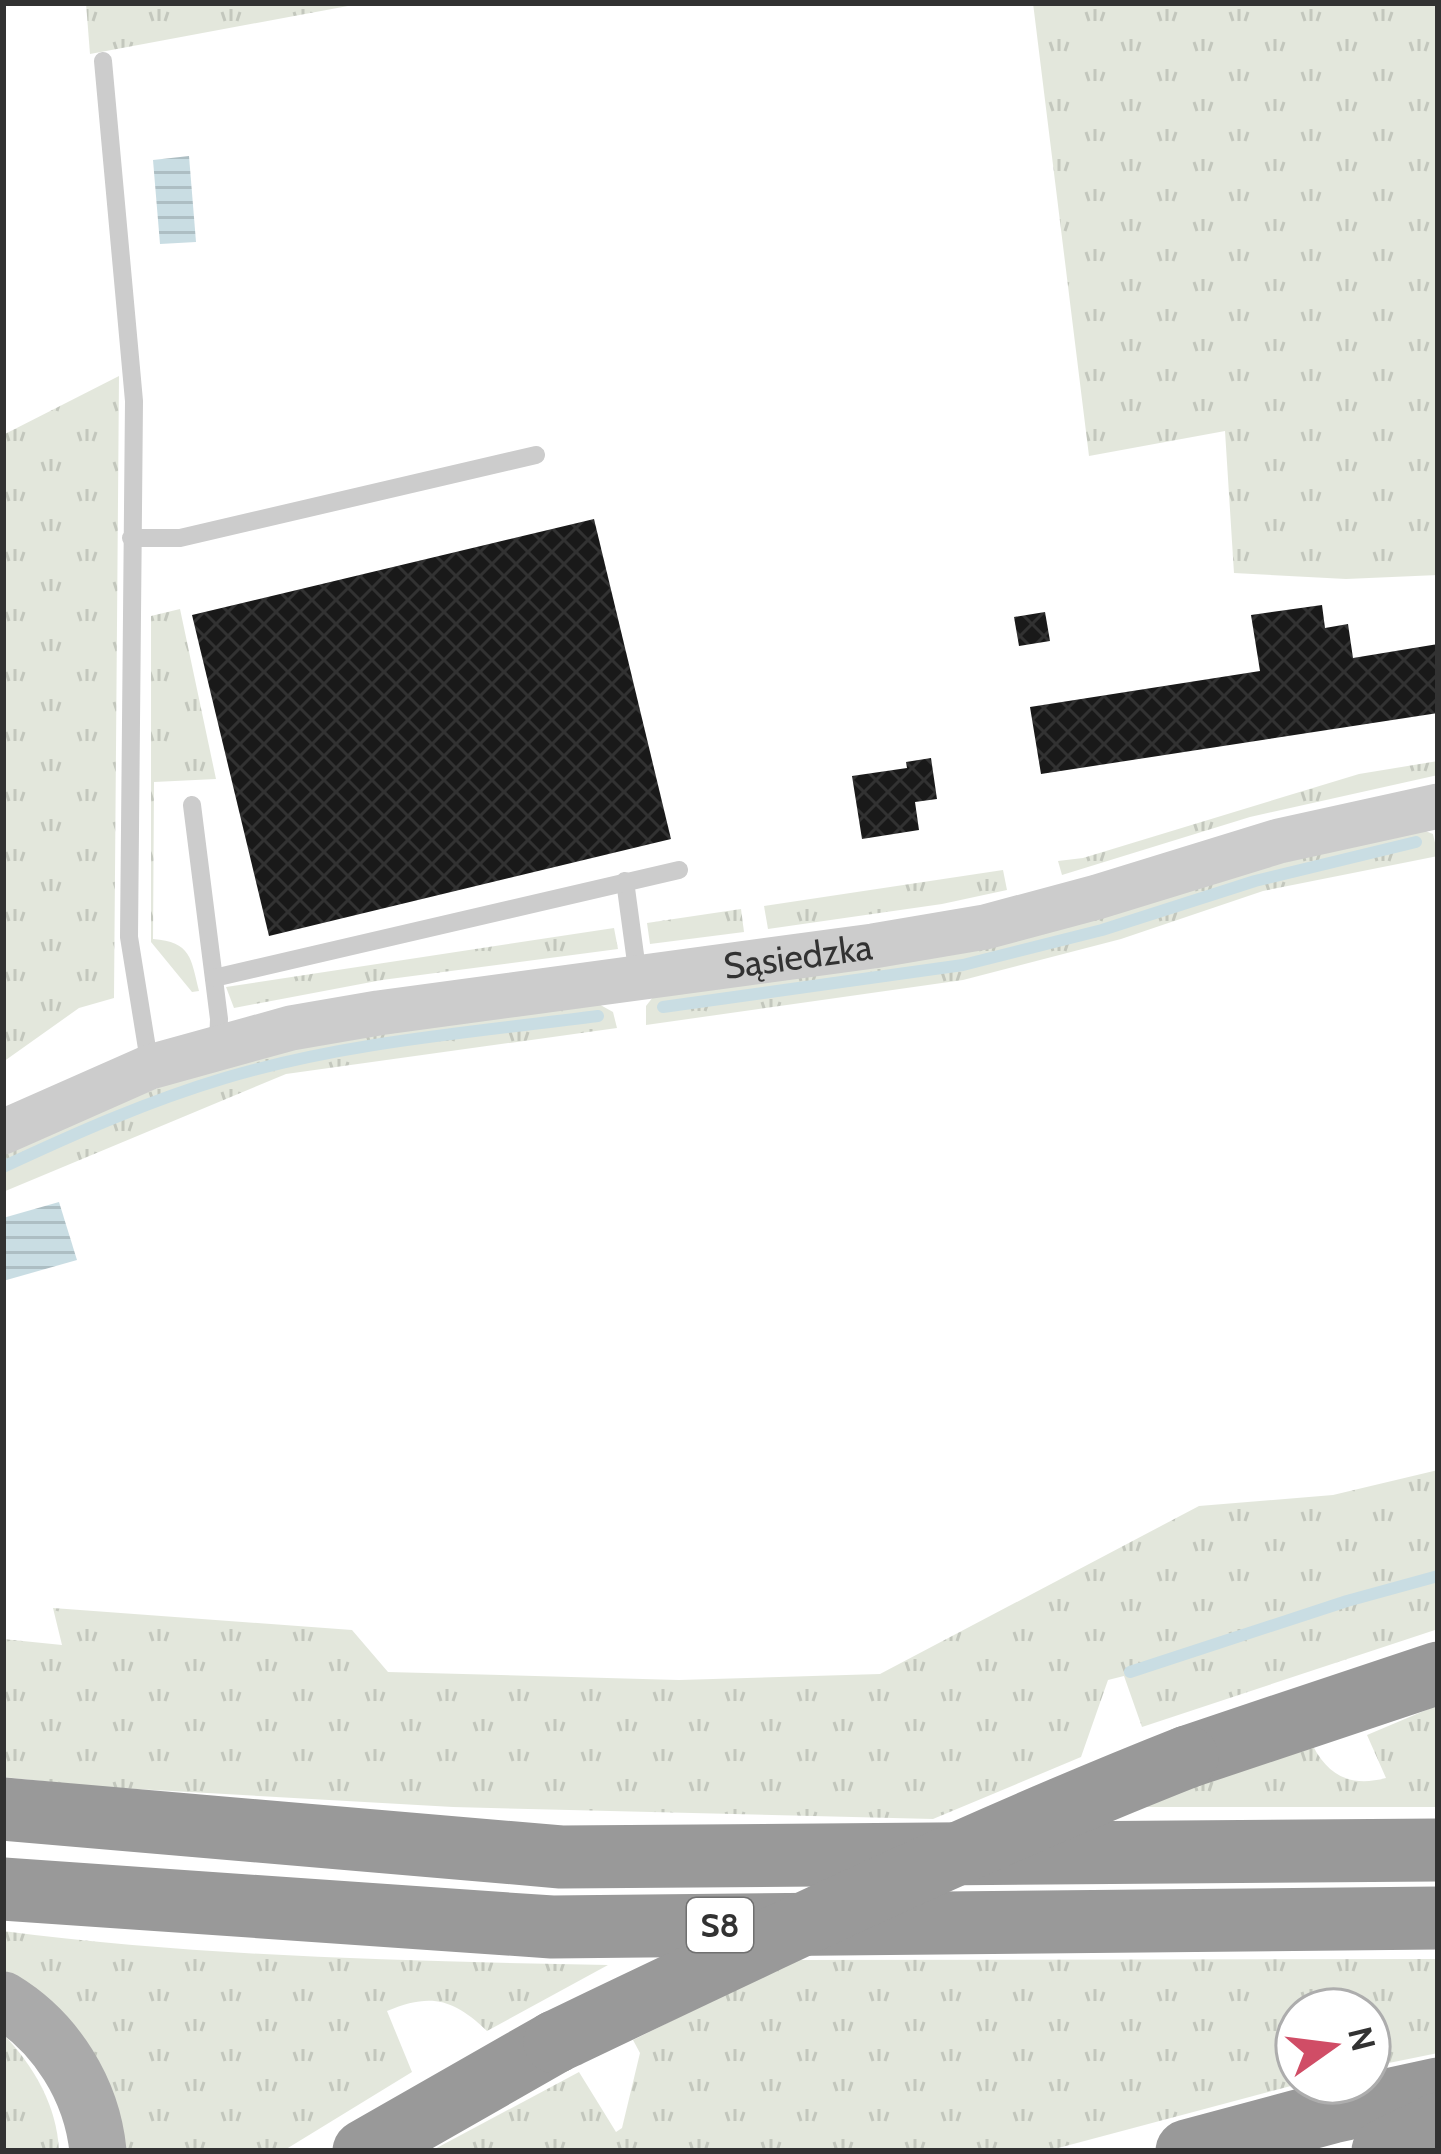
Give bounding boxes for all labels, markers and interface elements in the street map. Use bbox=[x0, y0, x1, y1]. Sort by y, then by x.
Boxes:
street label: Sąsiedzka bbox=[721, 924, 875, 988]
road number: S8 bbox=[687, 1898, 753, 1952]
north arrow bbox=[1273, 1986, 1393, 2106]
text: N bbox=[1340, 2023, 1384, 2055]

